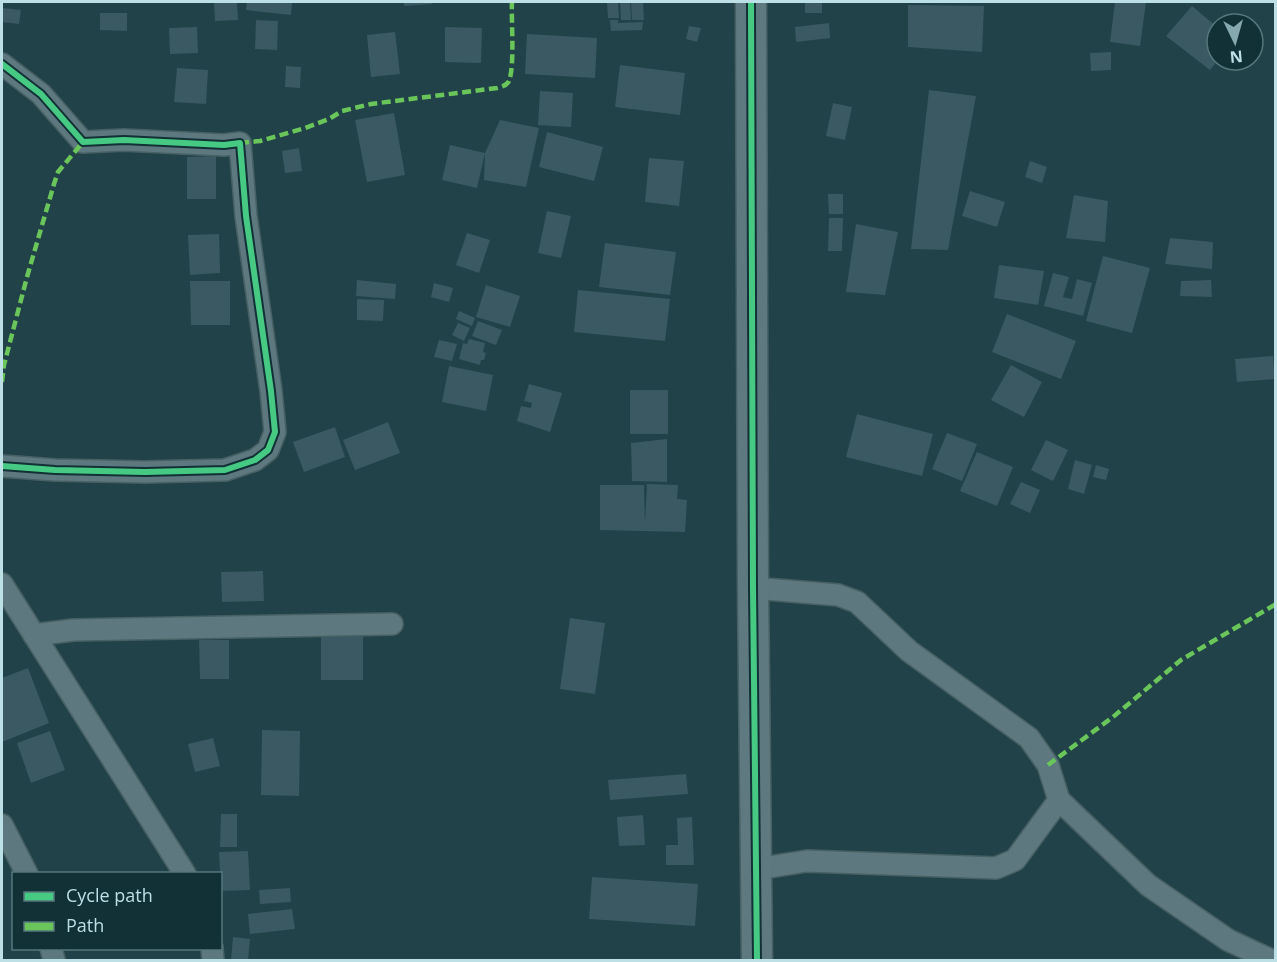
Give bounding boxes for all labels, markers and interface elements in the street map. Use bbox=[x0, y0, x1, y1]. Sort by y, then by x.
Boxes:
north arrow bbox=[1205, 12, 1265, 72]
text: N bbox=[1229, 45, 1244, 68]
legend bbox=[12, 872, 222, 950]
text: Cycle path bbox=[66, 883, 153, 907]
text: Path bbox=[66, 913, 104, 937]

